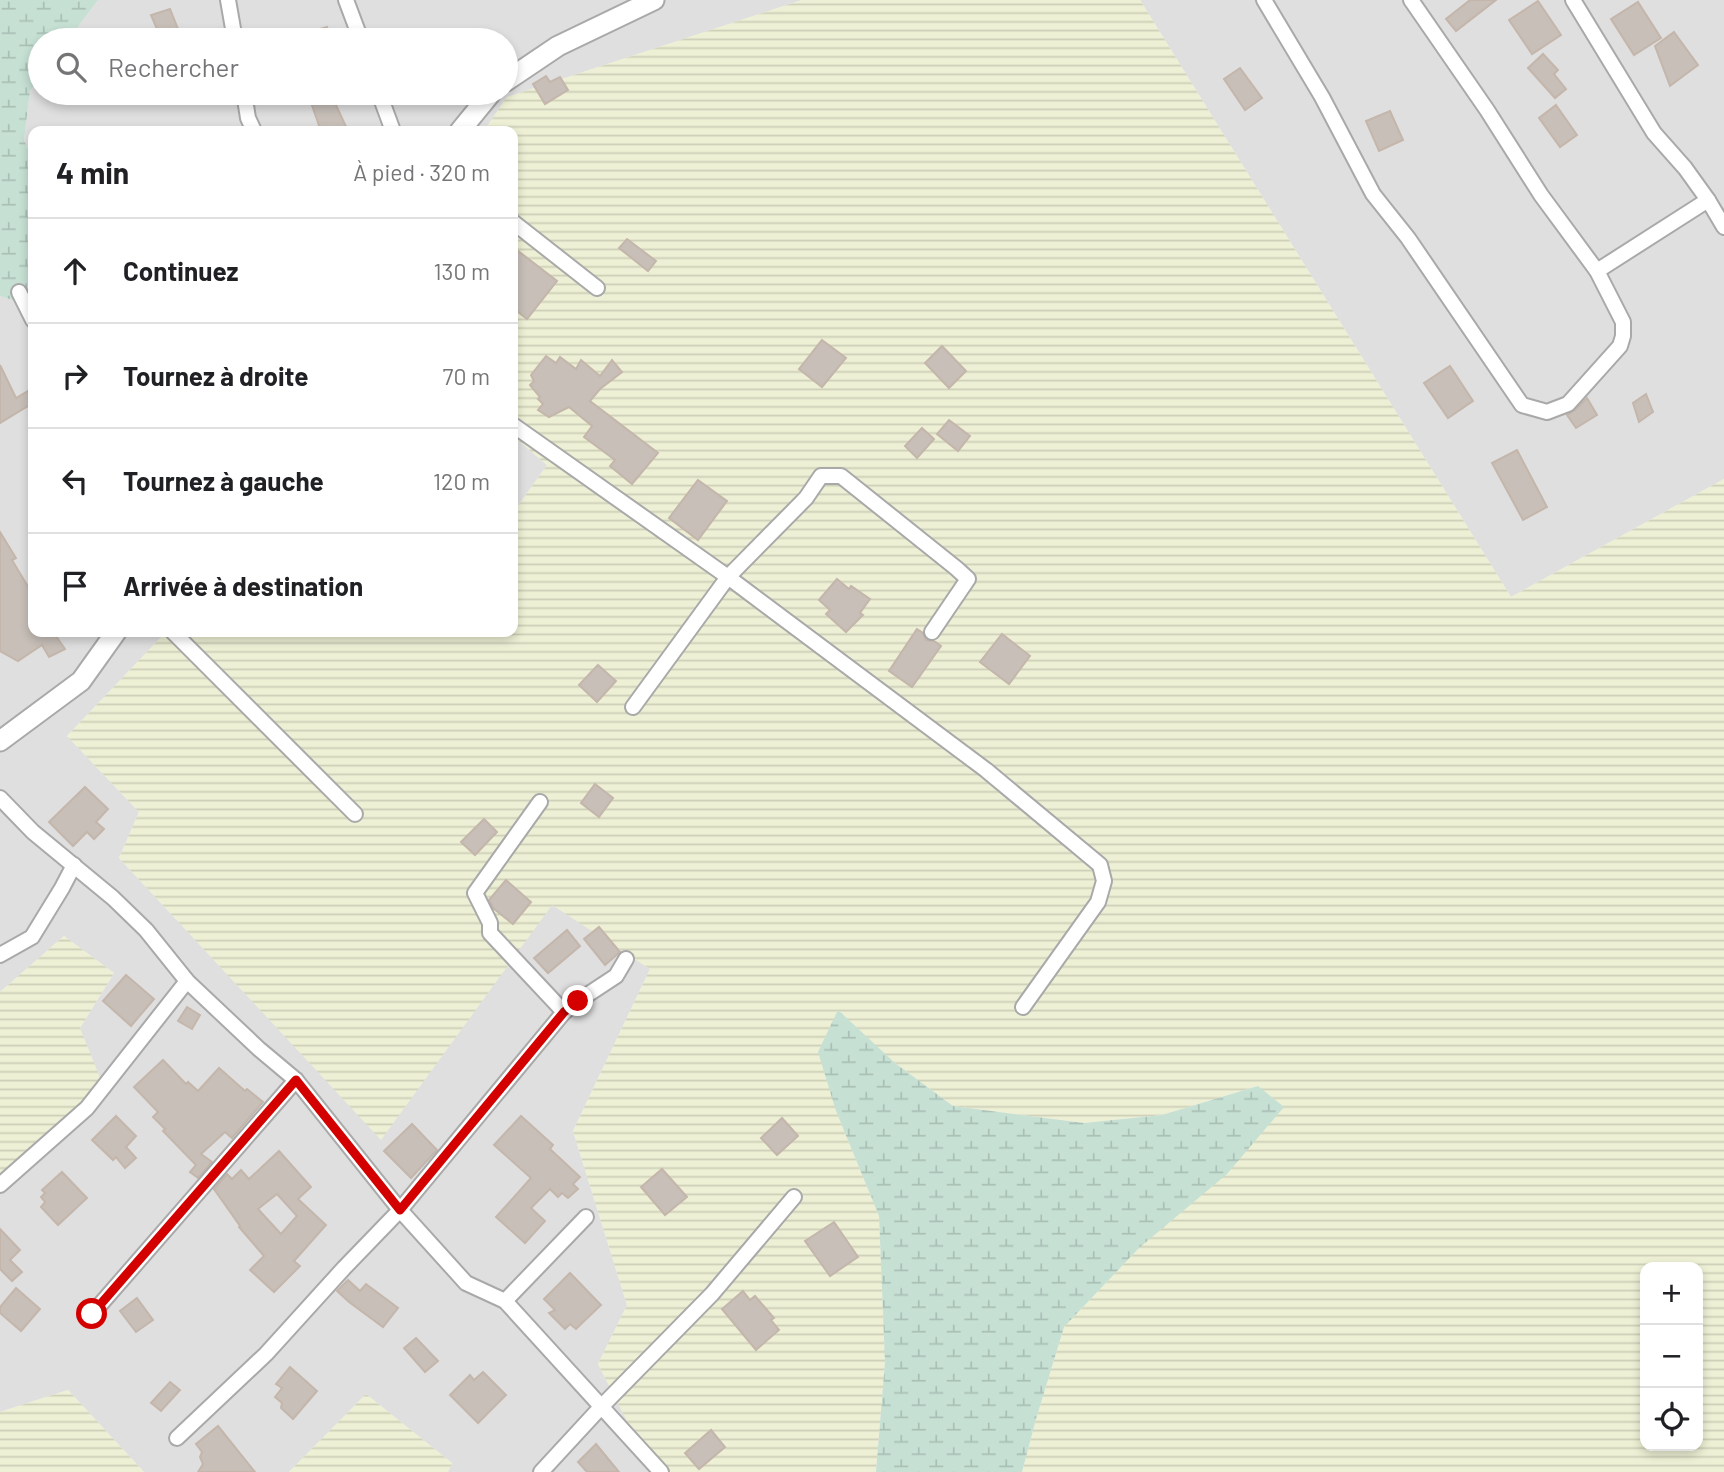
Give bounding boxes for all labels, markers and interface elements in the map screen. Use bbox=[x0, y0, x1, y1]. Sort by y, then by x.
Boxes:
search box bbox=[28, 28, 518, 105]
icon: search bbox=[52, 48, 90, 86]
text: Rechercher bbox=[108, 51, 239, 82]
text: 4 min bbox=[56, 154, 129, 190]
text: À pied · 320 m bbox=[353, 158, 490, 186]
icon: ahead bbox=[56, 252, 94, 290]
text: Continuez bbox=[123, 255, 239, 286]
text: 130 m bbox=[433, 257, 490, 285]
icon: right bbox=[56, 357, 94, 395]
text: Tournez à droite bbox=[123, 360, 308, 391]
text: 70 m bbox=[443, 362, 490, 390]
icon: left bbox=[56, 462, 94, 500]
text: Tournez à gauche bbox=[123, 465, 324, 496]
text: 120 m bbox=[433, 467, 490, 495]
icon: arrive bbox=[56, 567, 94, 605]
text: Arrivée à destination bbox=[123, 570, 363, 601]
route end bbox=[562, 985, 593, 1016]
map controls bbox=[1640, 1262, 1703, 1451]
button: + bbox=[1640, 1262, 1703, 1325]
route start bbox=[76, 1298, 107, 1329]
button: − bbox=[1640, 1325, 1703, 1388]
button: locate bbox=[1640, 1388, 1703, 1451]

